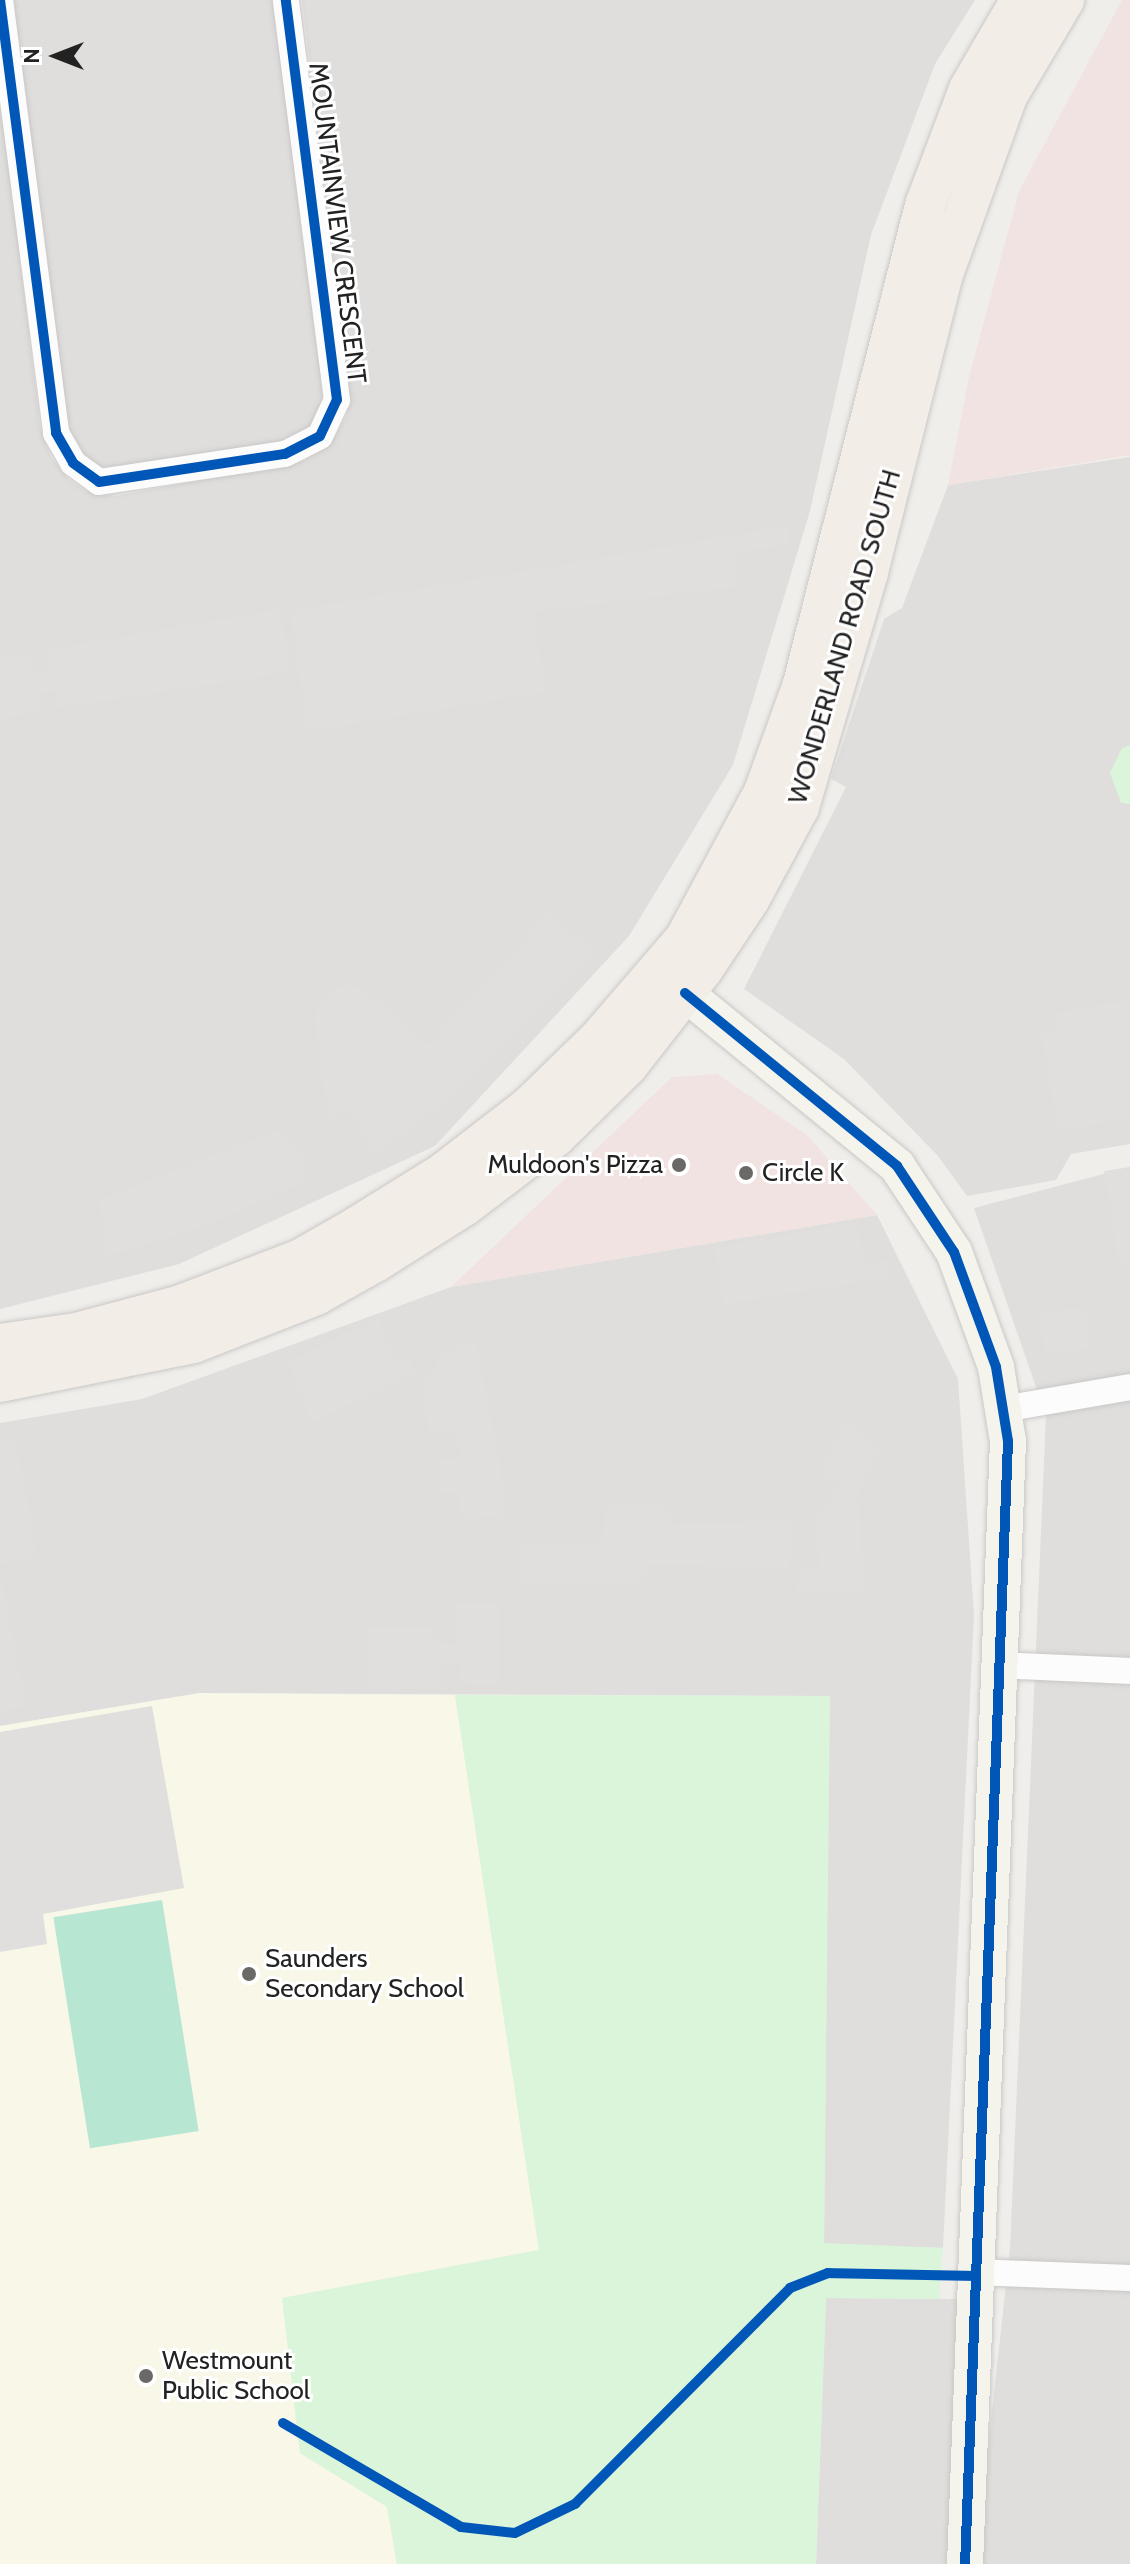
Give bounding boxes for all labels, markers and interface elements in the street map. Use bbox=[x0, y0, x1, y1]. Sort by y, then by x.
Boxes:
north arrow bbox=[16, 16, 96, 96]
text: N bbox=[18, 48, 45, 64]
street label: MOUNTAINVIEW CRESCENT bbox=[302, 61, 372, 385]
street label: WONDERLAND ROAD SOUTH bbox=[782, 466, 908, 808]
place label: Muldoon's Pizza bbox=[488, 1149, 663, 1181]
marker: Muldoon's Pizza bbox=[670, 1156, 688, 1174]
place label: Circle K bbox=[762, 1157, 844, 1189]
marker: Circle K bbox=[737, 1164, 755, 1182]
place label: Saunders Secondary School bbox=[265, 1943, 464, 2004]
marker: Saunders Secondary School bbox=[240, 1965, 258, 1983]
place label: Westmount Public School bbox=[162, 2345, 310, 2406]
marker: Westmount Public School bbox=[137, 2367, 155, 2385]

